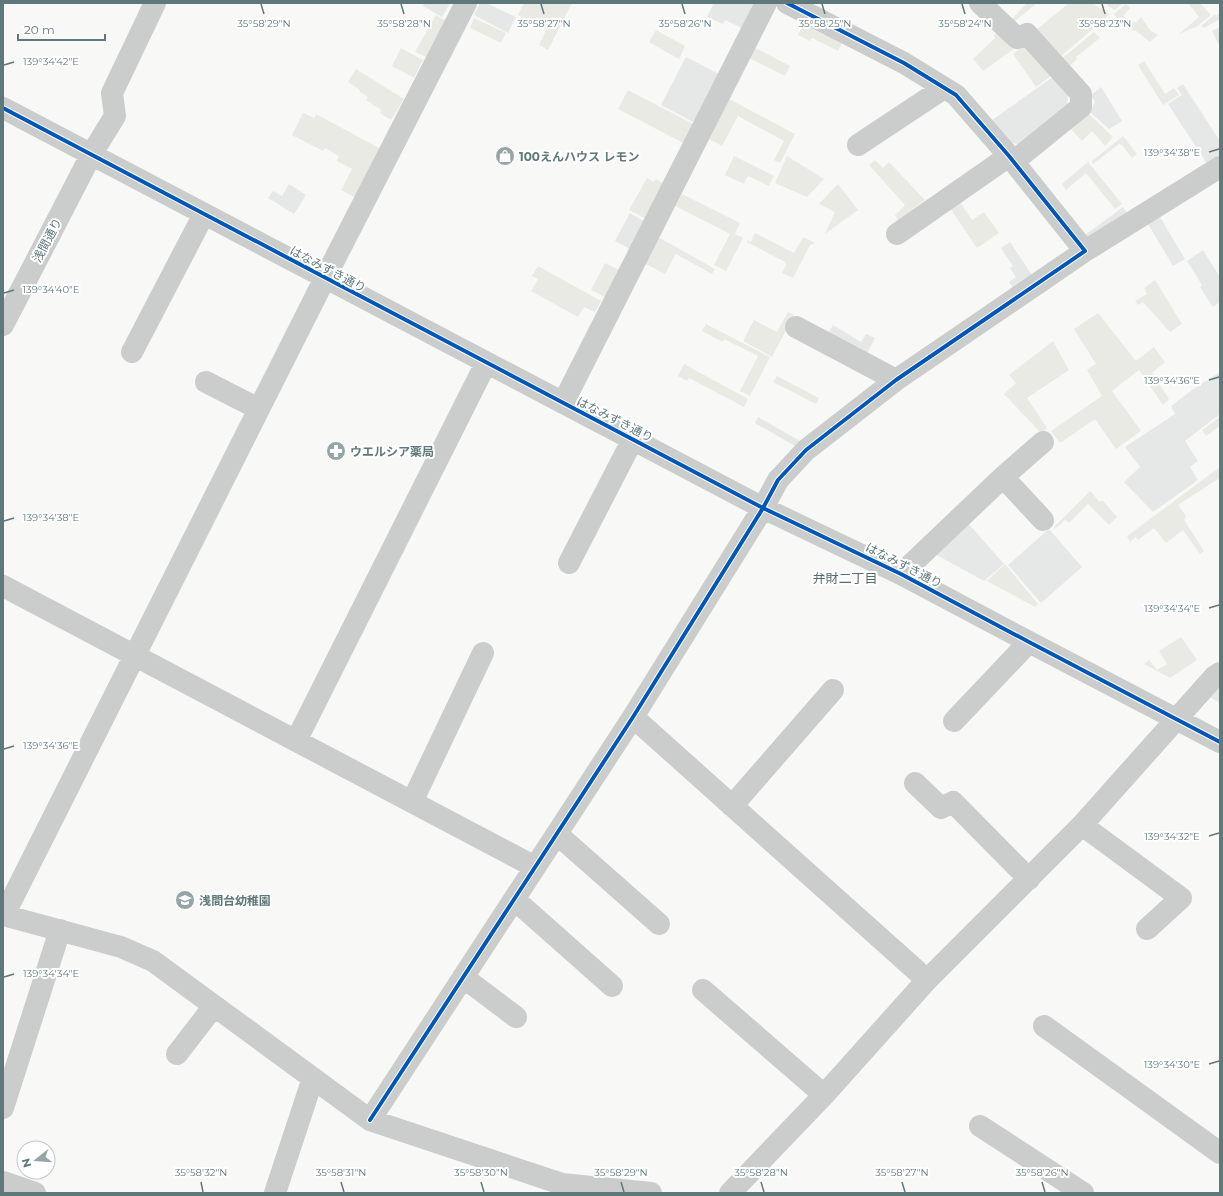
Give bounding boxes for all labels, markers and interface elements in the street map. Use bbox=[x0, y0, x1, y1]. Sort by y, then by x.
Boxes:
scale bar bbox=[18, 16, 105, 42]
text: 35°58'29"N bbox=[237, 17, 291, 30]
text: 35°58'28"N bbox=[377, 17, 431, 30]
text: 35°58'27"N bbox=[517, 17, 571, 30]
text: 35°58'26"N bbox=[658, 17, 712, 30]
text: 35°58'25"N bbox=[799, 17, 851, 30]
text: 35°58'24"N bbox=[938, 17, 992, 30]
text: 35°58'23"N bbox=[1079, 17, 1131, 30]
text: 20 m bbox=[24, 22, 55, 37]
text: 139°34'42"E bbox=[23, 55, 79, 68]
shop icon: 100えんハウス レモン bbox=[494, 145, 516, 167]
text: 139°34'38"E bbox=[1144, 146, 1200, 159]
place label: 100えんハウス レモン bbox=[519, 149, 639, 164]
street label: 浅間通り bbox=[29, 215, 65, 265]
street label: はなみずき通り bbox=[287, 243, 369, 295]
text: 139°34'40"E bbox=[22, 283, 80, 296]
text: 139°34'36"E bbox=[1144, 374, 1200, 387]
street label: はなみずき通り bbox=[574, 393, 656, 445]
pharmacy icon: ウエルシア薬局 bbox=[325, 440, 347, 462]
place label: ウエルシア薬局 bbox=[350, 444, 434, 459]
text: 139°34'38"E bbox=[23, 511, 79, 524]
street label: はなみずき通り bbox=[863, 539, 945, 591]
district label: 弁財二丁目 bbox=[812, 570, 878, 586]
text: 139°34'34"E bbox=[1144, 602, 1200, 615]
text: 139°34'36"E bbox=[23, 739, 79, 752]
text: 139°34'32"E bbox=[1144, 830, 1200, 843]
school or university icon: 浅間台幼稚園 bbox=[174, 889, 196, 911]
place label: 浅間台幼稚園 bbox=[199, 893, 271, 908]
text: 139°34'34"E bbox=[23, 967, 79, 980]
text: 139°34'30"E bbox=[1144, 1058, 1201, 1071]
north arrow bbox=[16, 1140, 56, 1180]
text: N bbox=[18, 1157, 34, 1169]
text: 35°58'32"N bbox=[175, 1166, 227, 1179]
text: 35°58'31"N bbox=[316, 1166, 366, 1179]
text: 35°58'30"N bbox=[454, 1166, 508, 1179]
text: 35°58'29"N bbox=[594, 1166, 648, 1179]
text: 35°58'28"N bbox=[734, 1166, 788, 1179]
text: 35°58'27"N bbox=[875, 1166, 929, 1179]
text: 35°58'26"N bbox=[1015, 1166, 1069, 1179]

